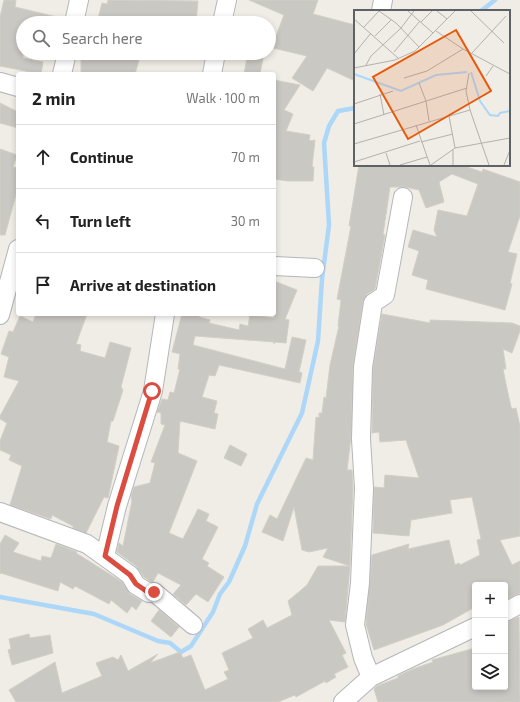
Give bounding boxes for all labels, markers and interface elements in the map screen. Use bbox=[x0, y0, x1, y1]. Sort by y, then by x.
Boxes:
inset map bbox=[354, 10, 510, 166]
search box bbox=[16, 16, 276, 60]
icon: search bbox=[30, 27, 52, 49]
text: Search here bbox=[62, 29, 143, 47]
text: 2 min bbox=[32, 88, 75, 108]
text: Walk · 100 m bbox=[186, 90, 260, 106]
icon: ahead bbox=[32, 146, 54, 168]
text: Continue bbox=[70, 148, 133, 166]
text: 70 m bbox=[231, 149, 260, 165]
icon: left bbox=[32, 210, 54, 232]
text: Turn left bbox=[70, 212, 131, 230]
text: 30 m bbox=[231, 213, 260, 229]
icon: arrive bbox=[32, 274, 54, 296]
text: Arrive at destination bbox=[70, 276, 216, 294]
route start bbox=[143, 382, 161, 400]
map controls bbox=[472, 582, 508, 690]
button: + bbox=[472, 582, 508, 618]
route end bbox=[145, 583, 163, 601]
button: − bbox=[472, 618, 508, 654]
button: layers bbox=[472, 654, 508, 690]

